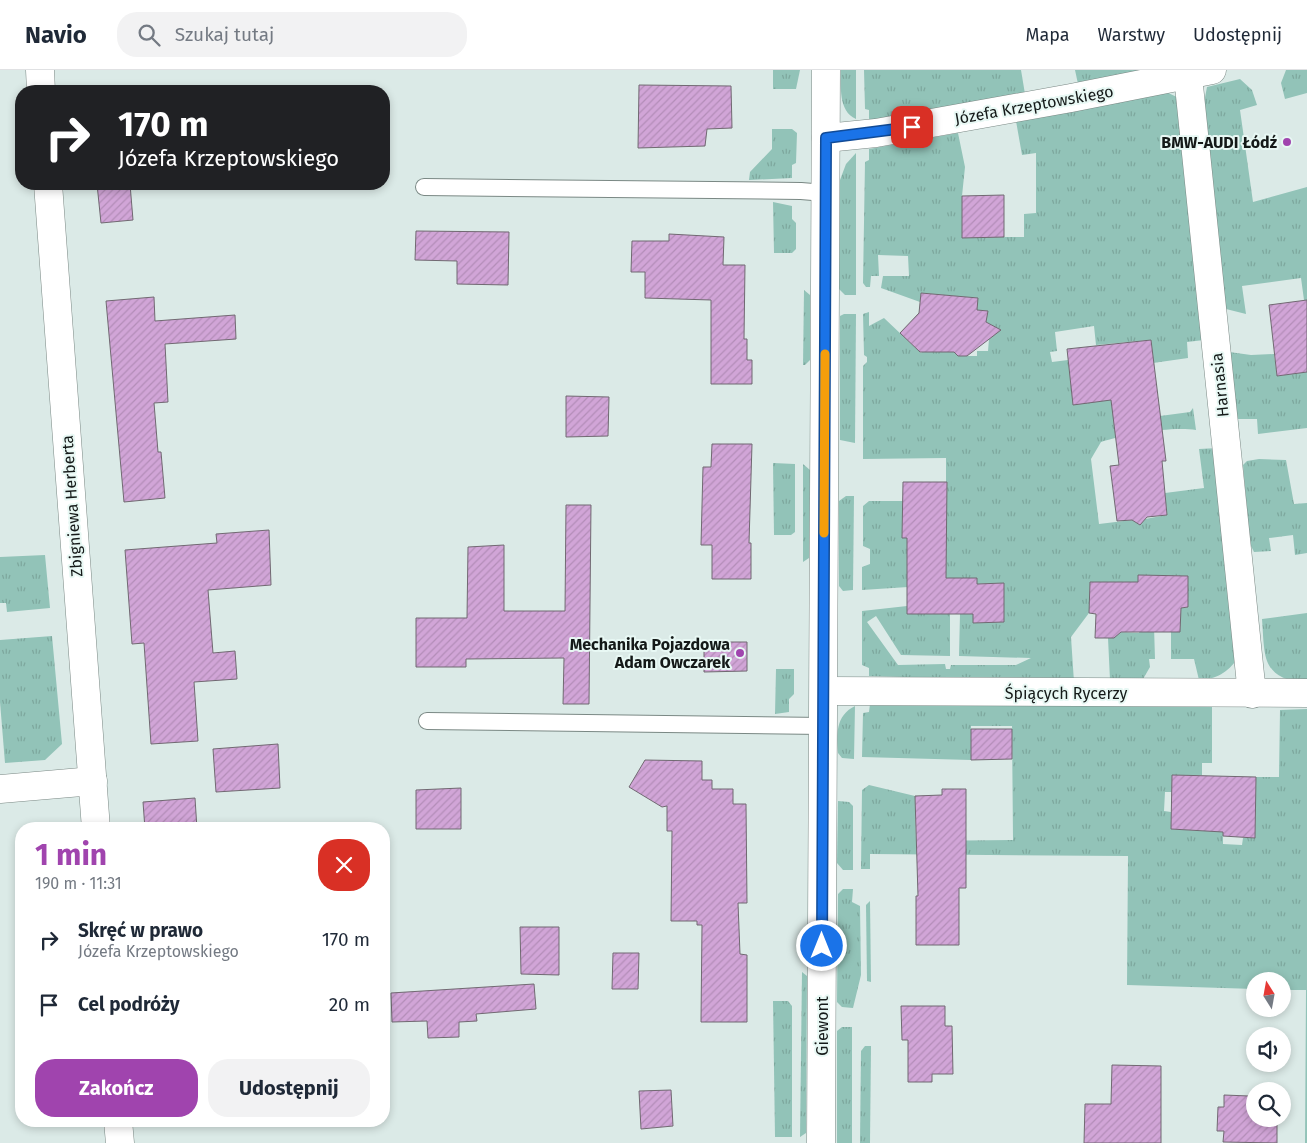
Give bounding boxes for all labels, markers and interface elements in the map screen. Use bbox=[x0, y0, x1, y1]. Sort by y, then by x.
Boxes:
search box bbox=[117, 12, 467, 57]
text: Navio bbox=[25, 21, 87, 49]
icon: search bbox=[135, 21, 163, 49]
text: Szukaj tutaj bbox=[175, 23, 274, 46]
text: Mapa bbox=[1025, 24, 1070, 46]
text: Warstwy bbox=[1098, 24, 1165, 46]
text: Udostępnij bbox=[1193, 24, 1282, 46]
street label: Józefa Krzeptowskiego bbox=[953, 82, 1115, 128]
text: 170 m bbox=[118, 103, 209, 145]
icon: right bbox=[35, 105, 100, 170]
pin bbox=[891, 106, 933, 148]
icon: arrive bbox=[898, 113, 926, 141]
place label: BMW-AUDI Łódź bbox=[1161, 133, 1278, 152]
marker: BMW-AUDI Łódź bbox=[1281, 136, 1293, 148]
text: Józefa Krzeptowskiego bbox=[118, 145, 339, 172]
street label: Harnasia bbox=[1207, 352, 1233, 418]
street label: Zbigniewa Herberta bbox=[58, 434, 86, 578]
place label: Mechanika Pojazdowa Adam Owczarek bbox=[570, 635, 730, 672]
marker: Mechanika Pojazdowa Adam Owczarek bbox=[734, 647, 746, 659]
street label: Śpiących Rycerzy bbox=[1005, 683, 1127, 704]
text: 1 min bbox=[35, 837, 107, 873]
button: close bbox=[318, 839, 370, 891]
text: 190 m · 11:31 bbox=[35, 874, 122, 893]
text: Skręć w prawo bbox=[78, 919, 203, 942]
position arrow bbox=[795, 919, 847, 971]
icon: right bbox=[35, 926, 63, 954]
text: 170 m bbox=[322, 928, 370, 951]
text: Józefa Krzeptowskiego bbox=[78, 942, 239, 961]
north arrow bbox=[1246, 972, 1291, 1018]
map controls bbox=[1246, 972, 1291, 1127]
icon: arrive bbox=[35, 991, 63, 1019]
text: Cel podróży bbox=[78, 993, 180, 1016]
text: 20 m bbox=[329, 993, 370, 1016]
street label: Giewont bbox=[813, 996, 832, 1056]
button: sound bbox=[1246, 1027, 1291, 1072]
button: Zakończ bbox=[35, 1059, 198, 1117]
button: Udostępnij bbox=[208, 1059, 370, 1117]
button: search bbox=[1246, 1082, 1291, 1127]

